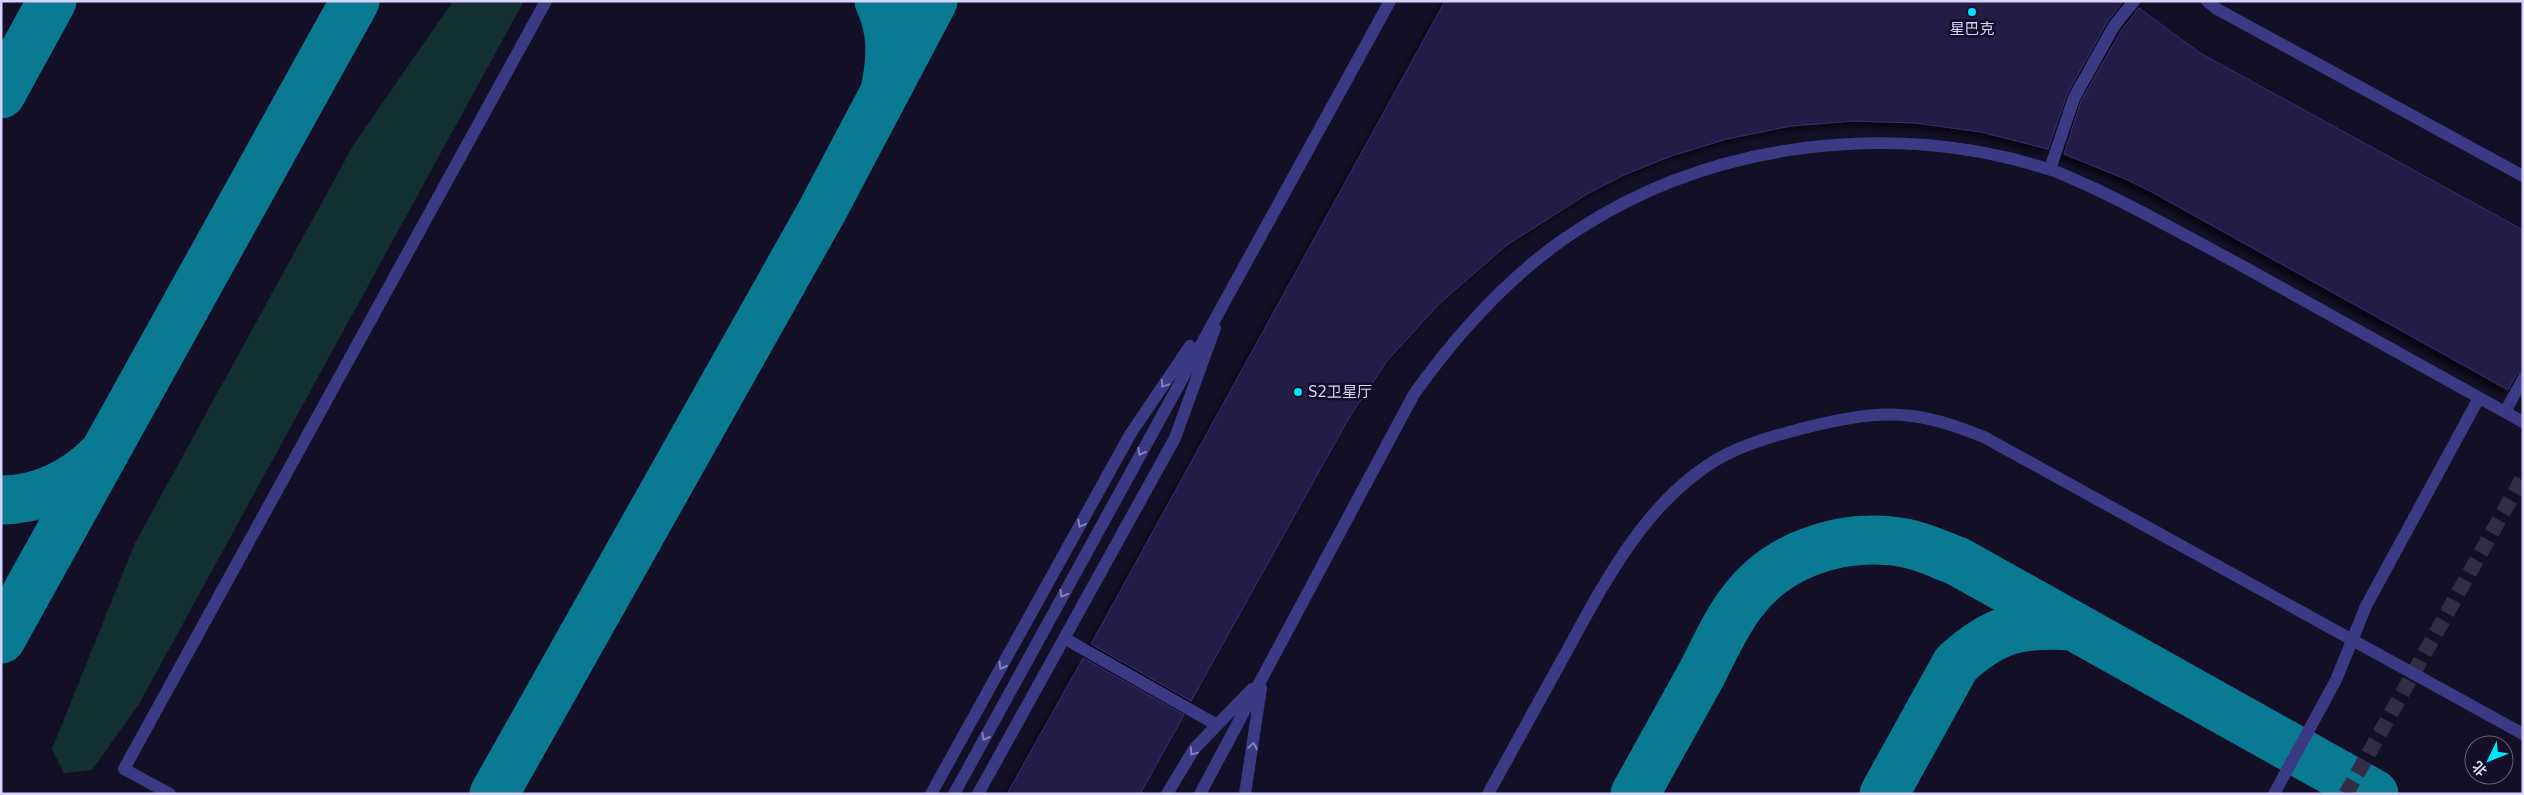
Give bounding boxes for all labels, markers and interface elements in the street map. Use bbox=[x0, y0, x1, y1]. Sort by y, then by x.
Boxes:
marker: 星巴克 bbox=[1966, 6, 1978, 18]
place label: 星巴克 bbox=[1949, 20, 1995, 38]
one-way arrow bbox=[1161, 378, 1170, 388]
place label: S2卫星厅 bbox=[1308, 383, 1372, 401]
marker: S2卫星厅 bbox=[1292, 386, 1304, 398]
one-way arrow bbox=[1137, 447, 1147, 456]
one-way arrow bbox=[1077, 518, 1087, 527]
one-way arrow bbox=[1059, 589, 1069, 598]
one-way arrow bbox=[998, 660, 1008, 669]
one-way arrow bbox=[981, 732, 991, 741]
north arrow bbox=[2464, 735, 2514, 785]
one-way arrow bbox=[1247, 741, 1258, 749]
one-way arrow bbox=[1190, 746, 1199, 756]
text: 北 bbox=[2469, 758, 2490, 779]

